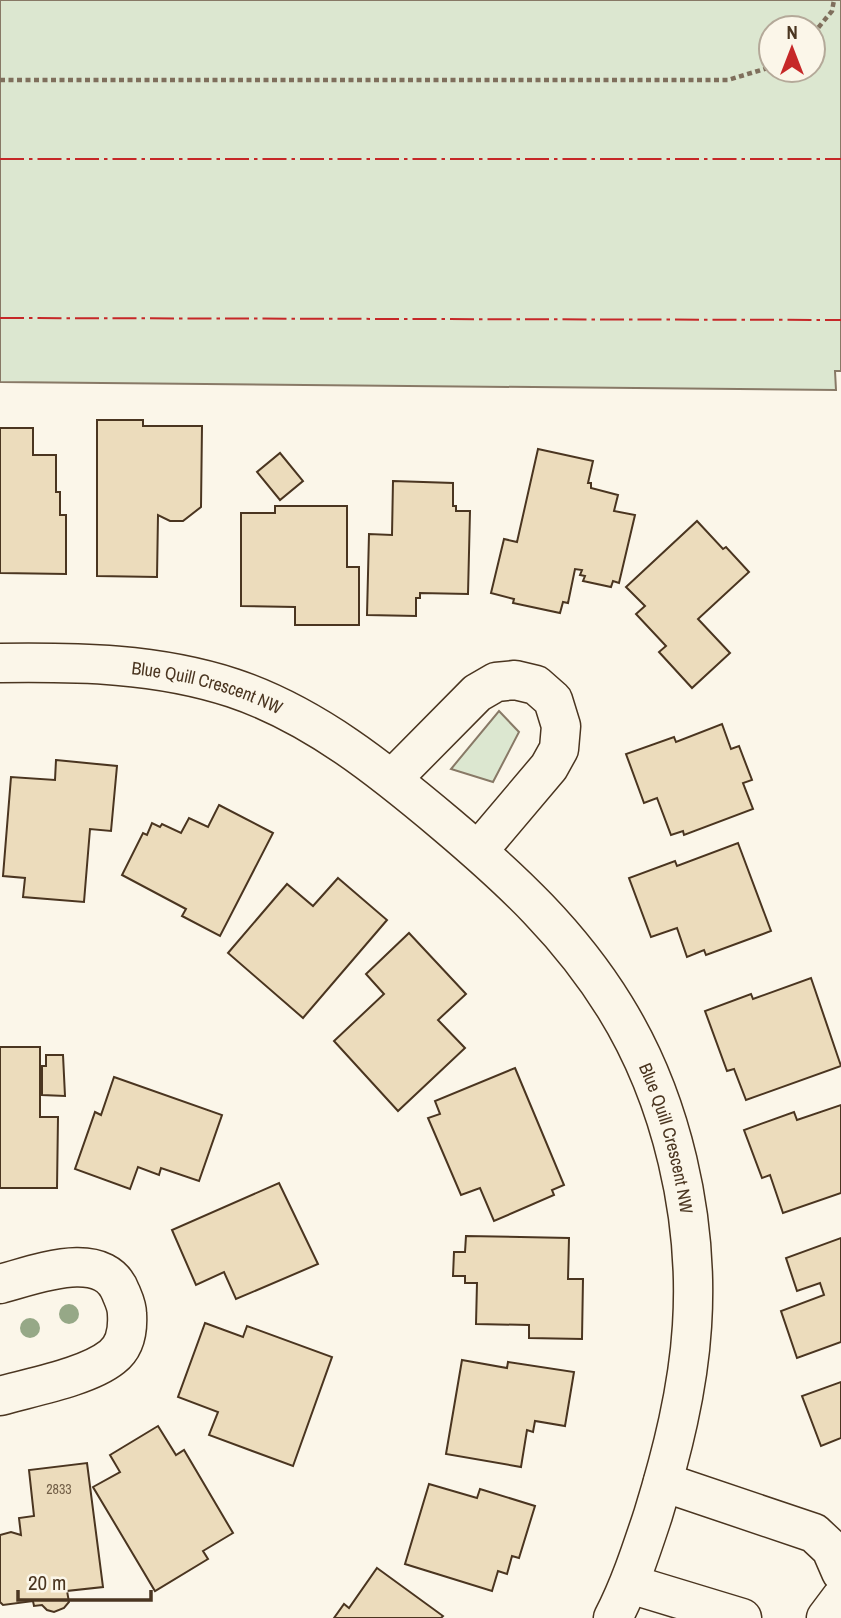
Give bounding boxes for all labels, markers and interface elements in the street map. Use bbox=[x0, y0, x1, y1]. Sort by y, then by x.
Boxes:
north arrow bbox=[757, 14, 827, 84]
text: N bbox=[786, 19, 798, 45]
street label: Blue Quill Crescent NW bbox=[130, 655, 287, 719]
street label: Blue Quill Crescent NW bbox=[633, 1059, 700, 1215]
house number: 2833 bbox=[46, 1480, 72, 1498]
scale bar bbox=[18, 1558, 150, 1602]
text: 20 m bbox=[28, 1568, 66, 1597]

